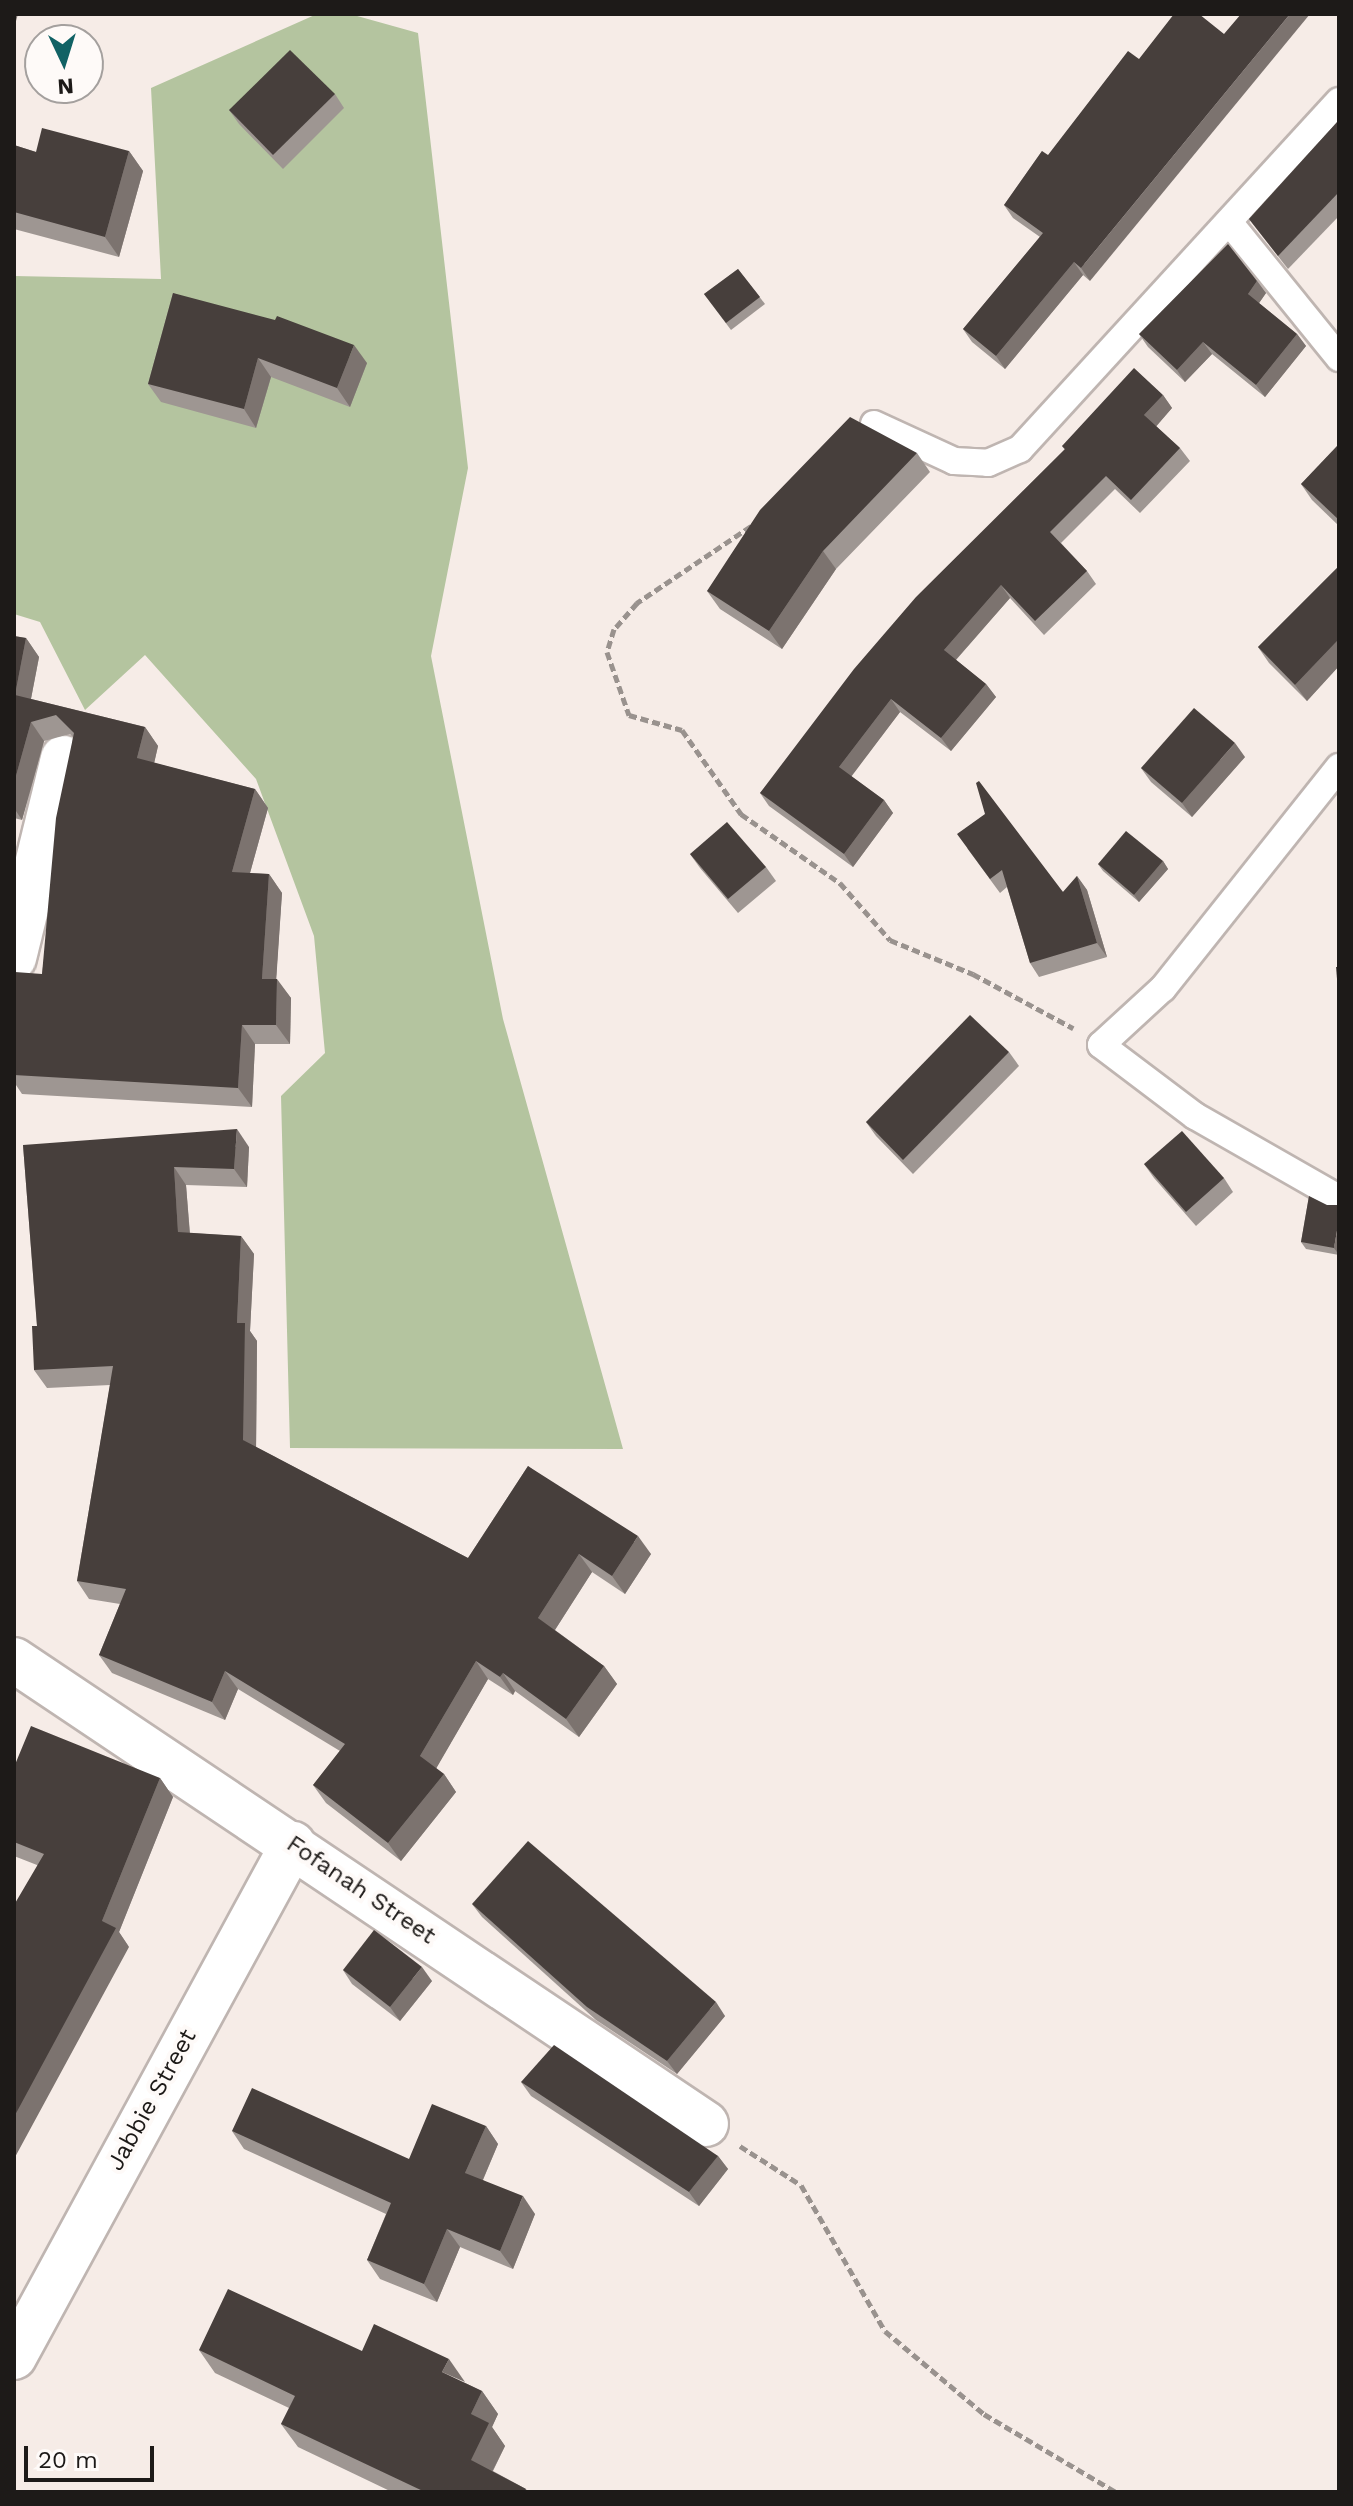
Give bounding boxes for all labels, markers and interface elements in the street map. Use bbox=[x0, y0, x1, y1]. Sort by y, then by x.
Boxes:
north arrow bbox=[24, 24, 104, 104]
text: N bbox=[57, 73, 75, 99]
street label: Fofanah Street bbox=[281, 1830, 441, 1950]
street label: Jabbie Street bbox=[101, 2024, 203, 2176]
scale bar bbox=[28, 2430, 158, 2480]
text: 20 m bbox=[38, 2446, 98, 2474]

